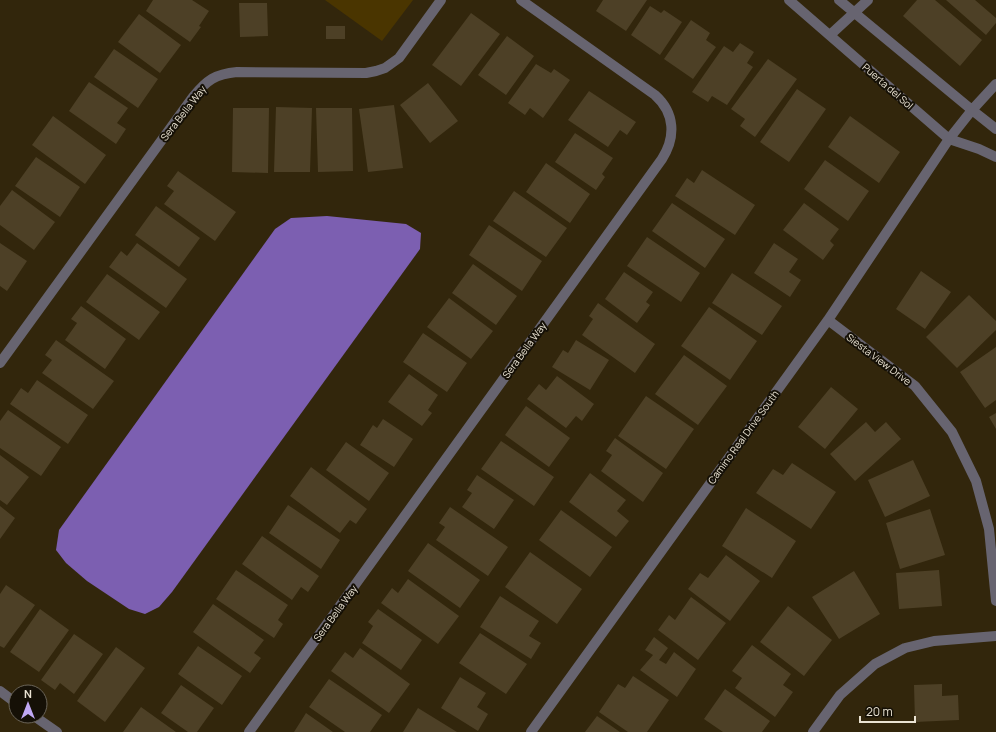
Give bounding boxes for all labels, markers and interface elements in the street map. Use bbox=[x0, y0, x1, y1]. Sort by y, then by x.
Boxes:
street label: Puerta del Sol bbox=[859, 60, 917, 112]
street label: Sera Bella Way bbox=[157, 82, 209, 144]
street label: Sera Bella Way bbox=[499, 318, 550, 381]
street label: Siesta View Drive bbox=[844, 330, 914, 388]
street label: Camino Real Drive South bbox=[704, 387, 782, 487]
street label: Sera Bella Way bbox=[310, 581, 361, 644]
north arrow bbox=[8, 684, 48, 724]
text: N bbox=[24, 686, 32, 701]
scale bar bbox=[860, 698, 915, 724]
text: 20 m bbox=[866, 703, 893, 720]

